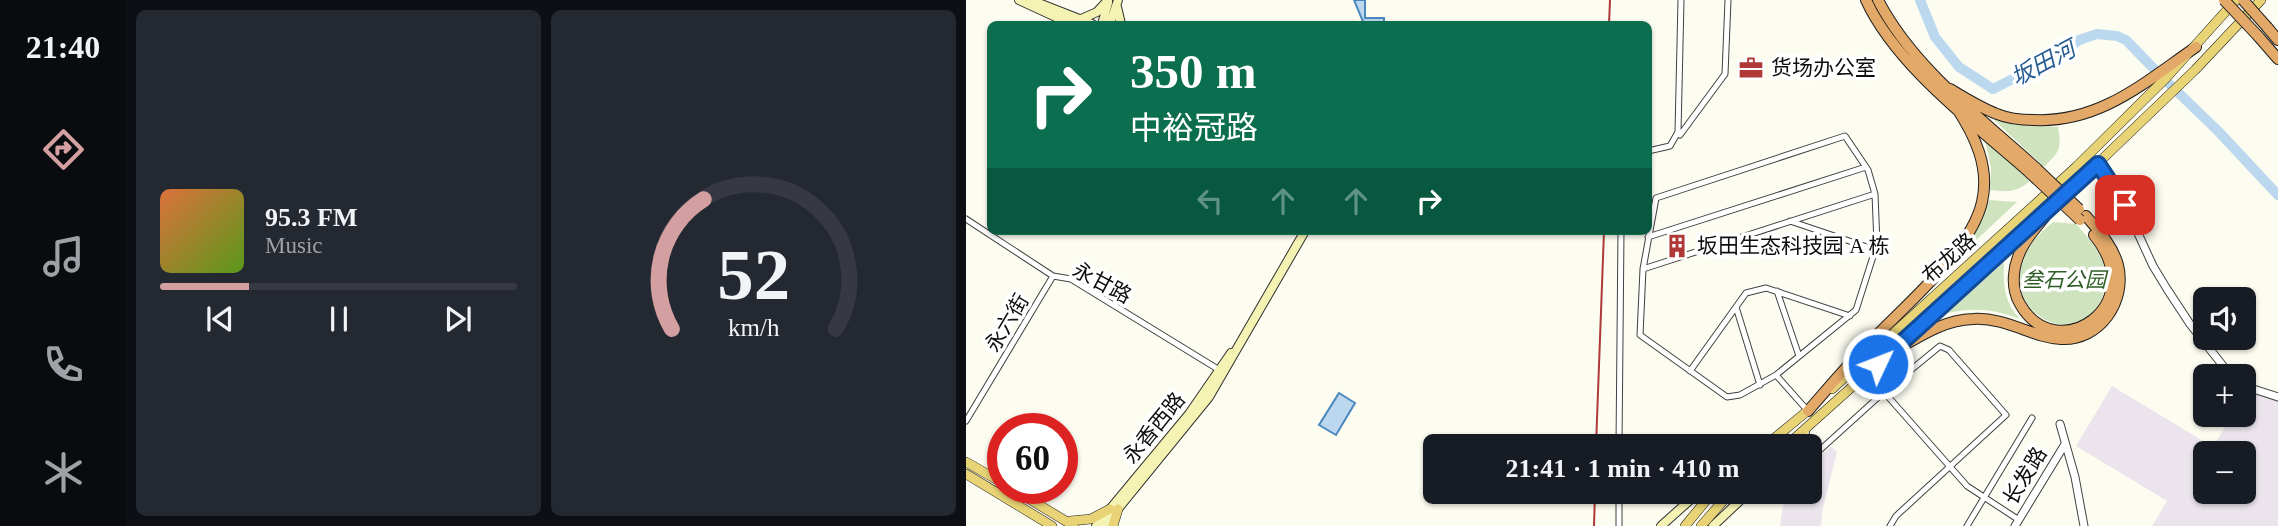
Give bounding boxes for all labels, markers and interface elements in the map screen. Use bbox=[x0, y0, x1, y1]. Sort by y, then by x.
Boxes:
text: 21:40 bbox=[26, 29, 100, 65]
water label: 坂田河 bbox=[2007, 34, 2083, 91]
text: 350 m bbox=[1130, 44, 1257, 99]
icon: right bbox=[1015, 49, 1106, 140]
office icon: 货场办公室 bbox=[1737, 54, 1765, 82]
place label: 货场办公室 bbox=[1771, 56, 1876, 80]
text: 中裕冠路 bbox=[1130, 110, 1258, 146]
icon: directions bbox=[39, 125, 88, 174]
pin bbox=[2095, 175, 2155, 235]
icon: left bbox=[1191, 182, 1229, 220]
icon: ahead bbox=[1264, 182, 1302, 220]
icon: ahead bbox=[1337, 182, 1375, 220]
icon: right bbox=[1410, 182, 1448, 220]
icon: arrive bbox=[2106, 186, 2144, 224]
text: 95.3 FM bbox=[265, 203, 357, 232]
street label: 布龙路 bbox=[1918, 228, 1980, 288]
icon: music bbox=[39, 232, 88, 281]
building icon: 坂田生态科技园 A 栋 bbox=[1663, 232, 1691, 260]
text: Music bbox=[265, 233, 323, 258]
text: 52 bbox=[717, 234, 790, 315]
place label: 坂田生态科技园 A 栋 bbox=[1697, 234, 1890, 258]
street label: 永甘路 bbox=[1069, 258, 1135, 308]
park label: 叁石公园 bbox=[2022, 268, 2109, 292]
map controls bbox=[2193, 287, 2256, 504]
button: sound bbox=[2193, 287, 2256, 350]
street label: 永六街 bbox=[980, 290, 1034, 356]
icon: previous bbox=[201, 300, 239, 338]
icon: pause bbox=[320, 300, 358, 338]
icon: next bbox=[439, 300, 477, 338]
text: km/h bbox=[728, 314, 780, 341]
position arrow bbox=[1841, 327, 1915, 401]
icon: phone bbox=[39, 340, 88, 389]
button: + bbox=[2193, 364, 2256, 427]
street label: 永香西路 bbox=[1118, 388, 1190, 468]
speed limit sign: 60 bbox=[987, 413, 1078, 504]
button: − bbox=[2193, 441, 2256, 504]
street label: 长发路 bbox=[1998, 443, 2052, 509]
icon: climate bbox=[39, 448, 88, 497]
text: 21:41 · 1 min · 410 m bbox=[1506, 454, 1740, 483]

